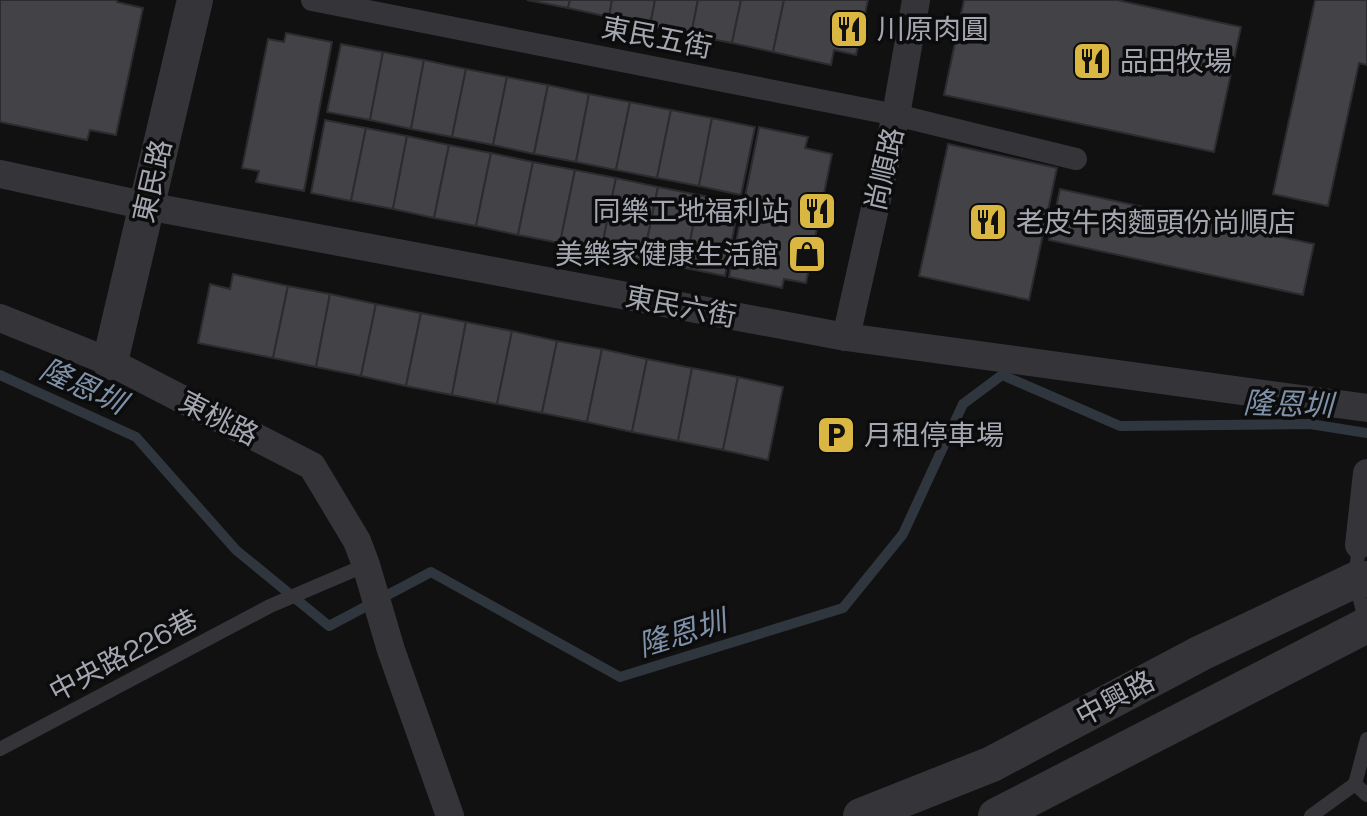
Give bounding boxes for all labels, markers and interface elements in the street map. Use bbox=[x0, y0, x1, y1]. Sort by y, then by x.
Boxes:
restaurant icon: 川原肉圓 bbox=[828, 8, 870, 50]
street label: 東民五街 bbox=[599, 9, 715, 65]
place label: 川原肉圓 bbox=[877, 11, 989, 47]
restaurant icon: 品田牧場 bbox=[1071, 40, 1113, 82]
place label: 品田牧場 bbox=[1120, 43, 1232, 79]
street label: 尚順路 bbox=[857, 124, 911, 214]
street label: 東民路 bbox=[125, 136, 179, 226]
restaurant icon: 同樂工地福利站 bbox=[796, 190, 838, 232]
place label: 同樂工地福利站 bbox=[593, 193, 789, 229]
restaurant icon: 老皮牛肉麵頭份尚順店 bbox=[967, 201, 1009, 243]
place label: 老皮牛肉麵頭份尚順店 bbox=[1016, 204, 1296, 240]
shop icon: 美樂家健康生活館 bbox=[786, 233, 828, 275]
place label: 美樂家健康生活館 bbox=[555, 236, 779, 272]
street label: 東民六街 bbox=[623, 278, 739, 334]
water label: 隆恩圳 bbox=[34, 349, 136, 424]
street label: 東桃路 bbox=[173, 383, 265, 453]
water label: 隆恩圳 bbox=[1242, 383, 1338, 425]
parking icon: 月租停車場 bbox=[815, 414, 857, 456]
place label: 月租停車場 bbox=[864, 417, 1004, 453]
water label: 隆恩圳 bbox=[633, 600, 735, 665]
street label: 中央路226巷 bbox=[43, 601, 203, 709]
street label: 中興路 bbox=[1069, 662, 1161, 734]

